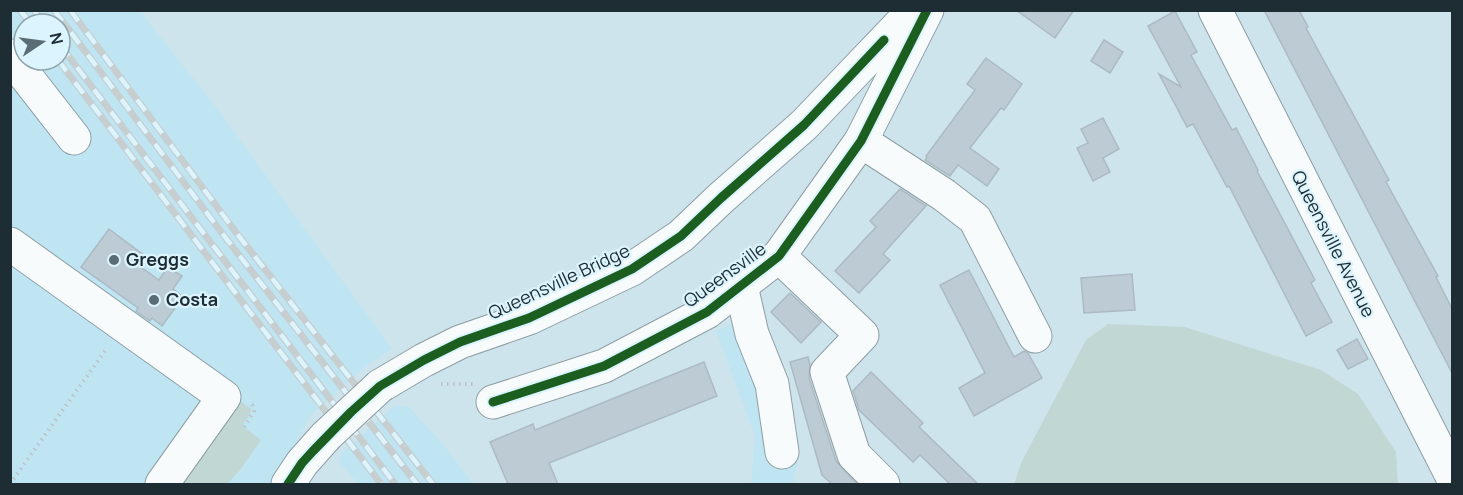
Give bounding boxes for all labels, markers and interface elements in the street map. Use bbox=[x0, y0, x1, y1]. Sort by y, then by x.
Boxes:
north arrow bbox=[12, 12, 72, 72]
text: N bbox=[45, 31, 69, 47]
street label: Queensville Avenue bbox=[1286, 166, 1381, 321]
street label: Queensville bbox=[678, 236, 771, 312]
street label: Queensville Bridge bbox=[484, 238, 633, 324]
place label: Greggs bbox=[126, 247, 189, 271]
marker: Greggs bbox=[107, 253, 121, 267]
place label: Costa bbox=[166, 287, 218, 311]
marker: Costa bbox=[147, 293, 161, 307]

